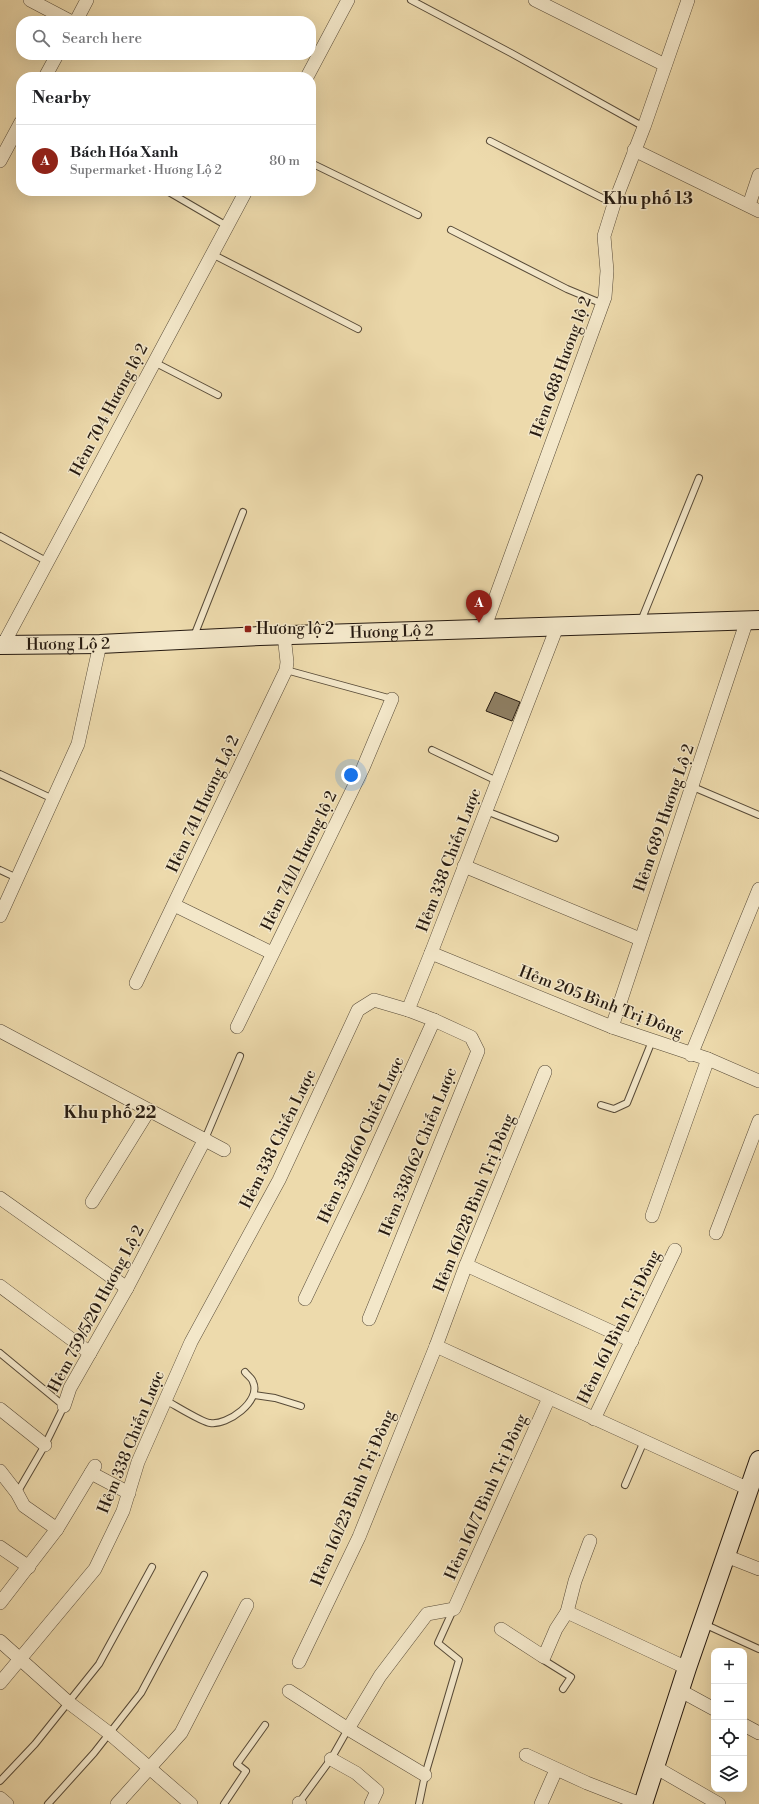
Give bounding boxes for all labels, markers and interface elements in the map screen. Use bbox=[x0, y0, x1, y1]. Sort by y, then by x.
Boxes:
search box bbox=[16, 16, 316, 60]
icon: search bbox=[30, 27, 52, 49]
text: Search here bbox=[62, 29, 142, 48]
text: Nearby bbox=[32, 87, 91, 109]
text: Bách Hóa Xanh bbox=[70, 143, 178, 162]
text: A bbox=[40, 153, 50, 169]
text: 80 m bbox=[269, 153, 300, 169]
text: Supermarket · Hương Lộ 2 bbox=[70, 162, 222, 178]
district label: Khu phố 13 bbox=[603, 188, 693, 210]
street label: Hẻm 688 Hương lộ 2 bbox=[526, 294, 596, 440]
street label: Hẻm 704 Hương lộ 2 bbox=[66, 340, 152, 480]
pin: A bbox=[466, 590, 492, 623]
place label: Hương lộ 2 bbox=[256, 619, 334, 639]
street label: Hương Lộ 2 bbox=[349, 620, 434, 643]
marker: Hương lộ 2 bbox=[243, 624, 253, 634]
street label: Hương Lộ 2 bbox=[26, 634, 111, 655]
street label: Hẻm 741 Hương Lộ 2 bbox=[162, 732, 244, 876]
street label: Hẻm 689 Hương Lộ 2 bbox=[629, 742, 699, 894]
your location bbox=[341, 765, 361, 785]
street label: Hẻm 338 Chiến Lược bbox=[412, 785, 486, 935]
street label: Hẻm 741/1 Hương lộ 2 bbox=[256, 788, 342, 934]
street label: Hẻm 205 Bình Trị Đông bbox=[516, 961, 687, 1043]
street label: Hẻm 338/160 Chiến Lược bbox=[313, 1053, 409, 1227]
street label: Hẻm 338/162 Chiến Lược bbox=[375, 1064, 461, 1240]
street label: Hẻm 338 Chiến Lược bbox=[236, 1066, 320, 1212]
district label: Khu phố 22 bbox=[64, 1102, 156, 1124]
street label: Hẻm 161/28 Bình Trị Đông bbox=[429, 1110, 519, 1295]
street label: Hẻm 759/5/20 Hương Lộ 2 bbox=[43, 1222, 149, 1396]
street label: Hẻm 161 Bình Trị Đông bbox=[573, 1246, 665, 1407]
street label: Hẻm 338 Chiến Lược bbox=[93, 1368, 169, 1516]
street label: Hẻm 161/23 Bình Trị Đông bbox=[307, 1406, 400, 1589]
street label: Hẻm 161/7 Bình Trị Đông bbox=[440, 1410, 532, 1583]
map controls bbox=[711, 1648, 747, 1792]
button: + bbox=[711, 1648, 747, 1684]
button: − bbox=[711, 1684, 747, 1720]
button: locate bbox=[711, 1720, 747, 1756]
button: layers bbox=[711, 1756, 747, 1792]

